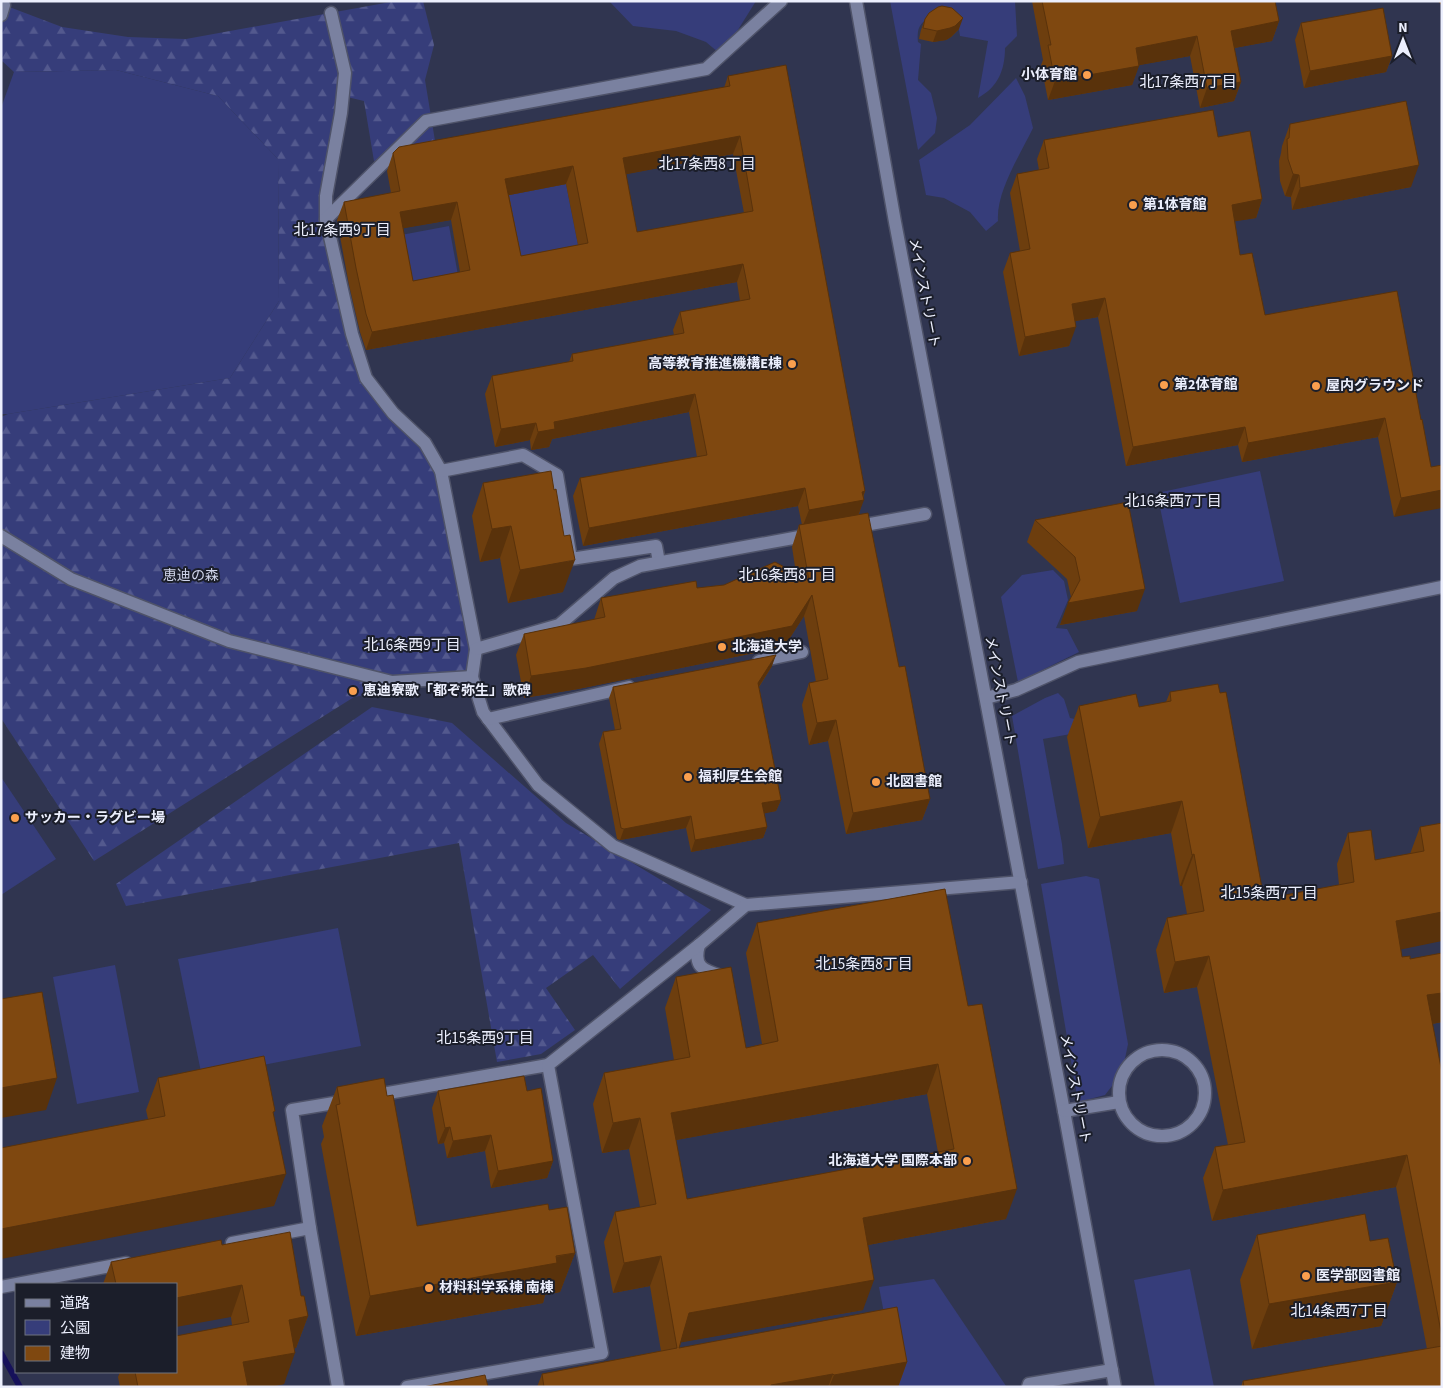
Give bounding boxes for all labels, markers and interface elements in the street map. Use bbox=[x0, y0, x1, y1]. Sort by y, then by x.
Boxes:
north arrow bbox=[1378, 15, 1428, 65]
text: N bbox=[1398, 18, 1408, 38]
place label: 小体育館 bbox=[1021, 65, 1077, 85]
marker: 小体育館 bbox=[1081, 69, 1093, 81]
district label: 北17条西7丁目 bbox=[1139, 72, 1237, 93]
district label: 北17条西8丁目 bbox=[658, 154, 756, 175]
place label: 第1体育館 bbox=[1143, 195, 1206, 215]
marker: 第1体育館 bbox=[1127, 199, 1139, 211]
district label: 北17条西9丁目 bbox=[293, 220, 391, 241]
street label: メインストリート bbox=[904, 236, 944, 350]
place label: 高等教育推進機構E棟 bbox=[648, 354, 782, 374]
marker: 高等教育推進機構E棟 bbox=[786, 358, 798, 370]
place label: 第2体育館 bbox=[1174, 375, 1237, 395]
place label: 屋内グラウンド bbox=[1326, 376, 1424, 396]
marker: 第2体育館 bbox=[1158, 379, 1170, 391]
marker: 屋内グラウンド bbox=[1310, 380, 1322, 392]
district label: 北16条西7丁目 bbox=[1124, 491, 1222, 512]
district label: 北16条西8丁目 bbox=[738, 565, 836, 586]
park label: 恵迪の森 bbox=[163, 566, 219, 586]
street label: メインストリート bbox=[980, 634, 1020, 748]
district label: 北16条西9丁目 bbox=[363, 635, 461, 656]
place label: 北海道大学 bbox=[732, 637, 802, 657]
marker: 北海道大学 bbox=[716, 641, 728, 653]
place label: 恵迪寮歌「都ぞ弥生」歌碑 bbox=[363, 681, 531, 701]
marker: 恵迪寮歌「都ぞ弥生」歌碑 bbox=[347, 685, 359, 697]
place label: 福利厚生会館 bbox=[698, 767, 782, 787]
marker: 福利厚生会館 bbox=[682, 771, 694, 783]
place label: 北図書館 bbox=[886, 772, 942, 792]
marker: 北図書館 bbox=[870, 776, 882, 788]
place label: サッカー・ラグビー場 bbox=[25, 808, 165, 828]
marker: サッカー・ラグビー場 bbox=[9, 812, 21, 824]
district label: 北15条西7丁目 bbox=[1220, 883, 1318, 904]
district label: 北15条西8丁目 bbox=[815, 954, 913, 975]
district label: 北15条西9丁目 bbox=[436, 1028, 534, 1049]
street label: メインストリート bbox=[1055, 1032, 1095, 1146]
place label: 北海道大学 国際本部 bbox=[828, 1151, 957, 1171]
marker: 北海道大学 国際本部 bbox=[961, 1155, 973, 1167]
place label: 医学部図書館 bbox=[1316, 1266, 1400, 1286]
marker: 医学部図書館 bbox=[1300, 1270, 1312, 1282]
place label: 材料科学系棟 南棟 bbox=[439, 1278, 554, 1298]
marker: 材料科学系棟 南棟 bbox=[423, 1282, 435, 1294]
legend bbox=[15, 1283, 178, 1373]
text: 道路 bbox=[60, 1293, 90, 1314]
district label: 北14条西7丁目 bbox=[1290, 1301, 1388, 1322]
text: 公園 bbox=[60, 1318, 90, 1339]
text: 建物 bbox=[60, 1343, 90, 1364]

